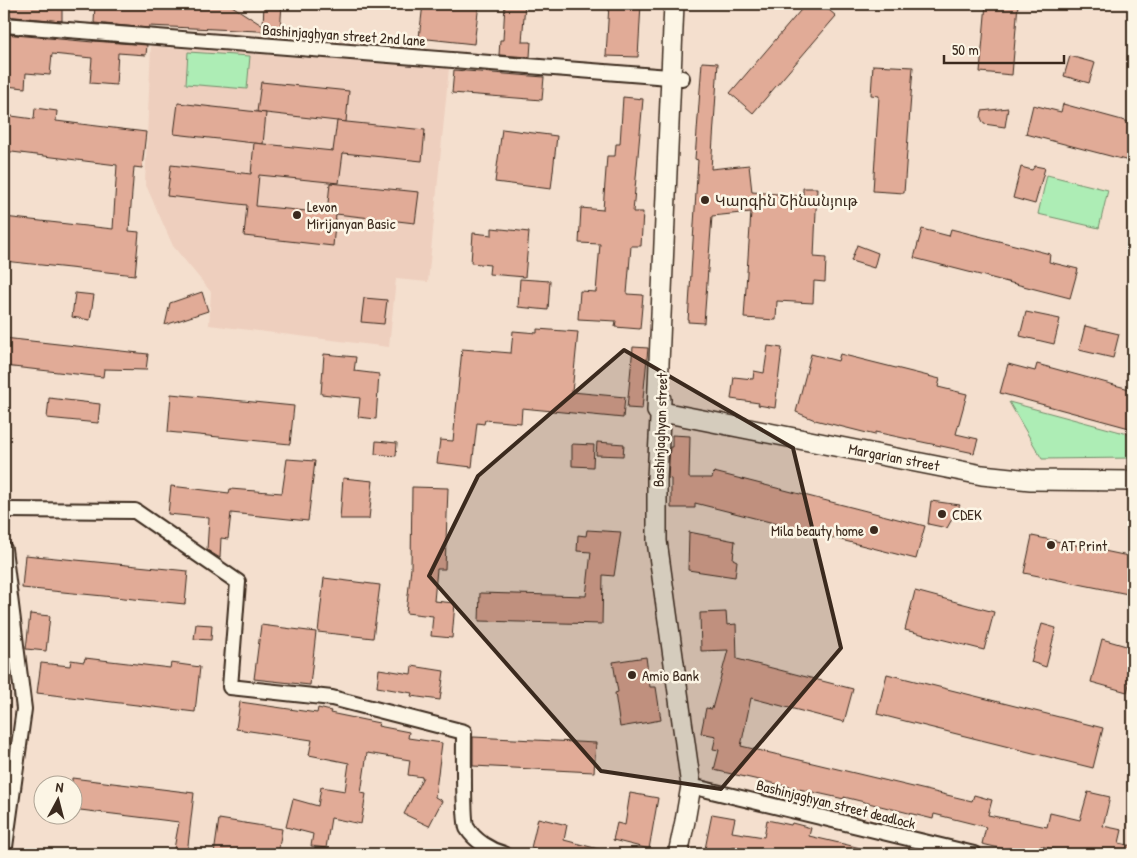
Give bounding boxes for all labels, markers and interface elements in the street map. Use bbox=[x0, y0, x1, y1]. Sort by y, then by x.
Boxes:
street label: Bashinjaghyan street 2nd lane bbox=[262, 19, 426, 51]
scale bar bbox=[944, 32, 1064, 64]
text: 50 m bbox=[952, 39, 979, 60]
place label: Կարգին Շինանյութ bbox=[715, 190, 858, 211]
marker: Կարգին Շինանյութ bbox=[699, 194, 711, 206]
place label: Levon Mirijanyan Basic bbox=[307, 196, 396, 234]
marker: Levon Mirijanyan Basic bbox=[291, 209, 303, 221]
street label: Bashinjaghyan street bbox=[648, 372, 673, 488]
street label: Margarian street bbox=[847, 438, 942, 476]
place label: CDEK bbox=[952, 504, 982, 525]
marker: CDEK bbox=[936, 508, 948, 520]
place label: Mila beauty home bbox=[771, 520, 864, 541]
marker: Mila beauty home bbox=[868, 524, 880, 536]
place label: AT Print bbox=[1061, 535, 1108, 556]
marker: AT Print bbox=[1045, 539, 1057, 551]
place label: Amio Bank bbox=[642, 665, 699, 686]
marker: Amio Bank bbox=[626, 669, 638, 681]
street label: Bashinjaghyan street deadlock bbox=[754, 774, 918, 834]
north arrow bbox=[32, 776, 82, 826]
text: N bbox=[55, 777, 65, 797]

